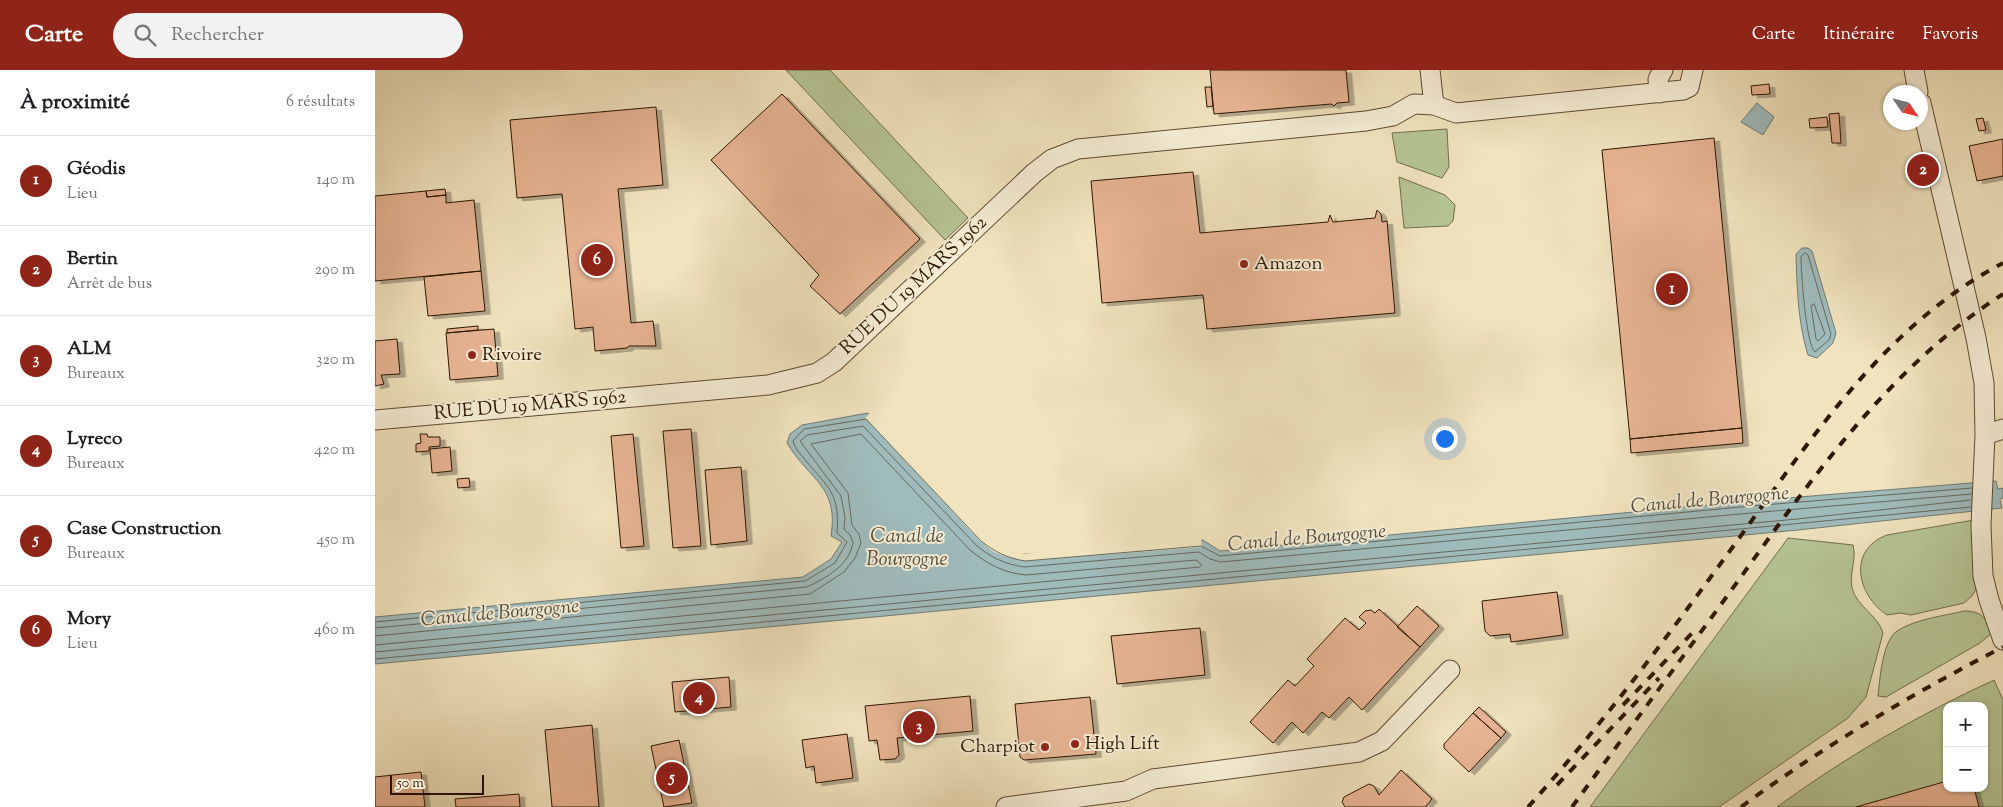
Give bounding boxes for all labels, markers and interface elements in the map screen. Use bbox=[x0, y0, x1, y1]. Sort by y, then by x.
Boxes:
search box bbox=[113, 13, 463, 58]
text: Carte bbox=[25, 18, 83, 52]
icon: search bbox=[131, 21, 159, 49]
text: Rechercher bbox=[171, 22, 264, 49]
text: Carte bbox=[1752, 22, 1795, 48]
text: Itinéraire bbox=[1823, 22, 1895, 48]
text: Favoris bbox=[1923, 22, 1978, 48]
north arrow bbox=[1883, 85, 1928, 130]
text: À proximité bbox=[20, 88, 130, 118]
text: 6 résultats bbox=[286, 91, 355, 114]
pin: 2 bbox=[1907, 151, 1939, 189]
text: Géodis bbox=[67, 156, 125, 183]
text: 1 bbox=[33, 169, 39, 192]
text: 140 m bbox=[317, 169, 355, 192]
text: Lieu bbox=[67, 183, 98, 206]
street label: RUE DU 19 MARS 1962 bbox=[834, 210, 994, 362]
pin: 6 bbox=[581, 241, 613, 279]
text: Bertin bbox=[67, 246, 118, 273]
place label: Amazon bbox=[1254, 251, 1323, 278]
marker: Amazon bbox=[1238, 258, 1250, 270]
text: 2 bbox=[32, 259, 40, 282]
text: 290 m bbox=[315, 259, 355, 282]
pin: 1 bbox=[1656, 270, 1688, 308]
text: Arrêt de bus bbox=[67, 273, 152, 296]
text: ALM bbox=[67, 336, 111, 363]
place label: Rivoire bbox=[482, 342, 542, 369]
text: 3 bbox=[33, 349, 39, 372]
text: 320 m bbox=[316, 349, 355, 372]
marker: Rivoire bbox=[466, 349, 478, 361]
text: Bureaux bbox=[67, 363, 125, 386]
street label: RUE DU 19 MARS 1962 bbox=[433, 384, 627, 428]
text: Lyreco bbox=[67, 426, 122, 453]
your location bbox=[1432, 426, 1458, 452]
text: 4 bbox=[32, 439, 40, 462]
text: 420 m bbox=[314, 439, 355, 462]
text: Bureaux bbox=[67, 453, 125, 476]
water label: Canal de Bourgogne bbox=[1630, 480, 1790, 522]
text: Case Construction bbox=[67, 516, 222, 543]
water label: Canal de Bourgogne bbox=[1227, 518, 1387, 560]
water label: Canal de Bourgogne bbox=[866, 523, 948, 575]
text: 5 bbox=[33, 529, 39, 552]
text: 450 m bbox=[316, 529, 355, 552]
text: Bureaux bbox=[67, 543, 125, 566]
water label: Canal de Bourgogne bbox=[420, 593, 580, 635]
text: Mory bbox=[67, 606, 111, 633]
text: 6 bbox=[32, 619, 40, 642]
text: 460 m bbox=[314, 619, 355, 642]
text: Lieu bbox=[67, 633, 98, 656]
pin: 4 bbox=[683, 679, 715, 717]
map controls bbox=[1943, 702, 1988, 792]
button: + bbox=[1943, 702, 1988, 747]
pin: 3 bbox=[903, 708, 935, 746]
place label: High Lift bbox=[1085, 731, 1160, 758]
place label: Charpiot bbox=[960, 734, 1035, 761]
marker: High Lift bbox=[1069, 738, 1081, 750]
marker: Charpiot bbox=[1039, 741, 1051, 753]
button: − bbox=[1943, 747, 1988, 792]
pin: 5 bbox=[656, 759, 688, 797]
scale bar bbox=[390, 772, 484, 795]
text: 50 m bbox=[397, 774, 424, 794]

